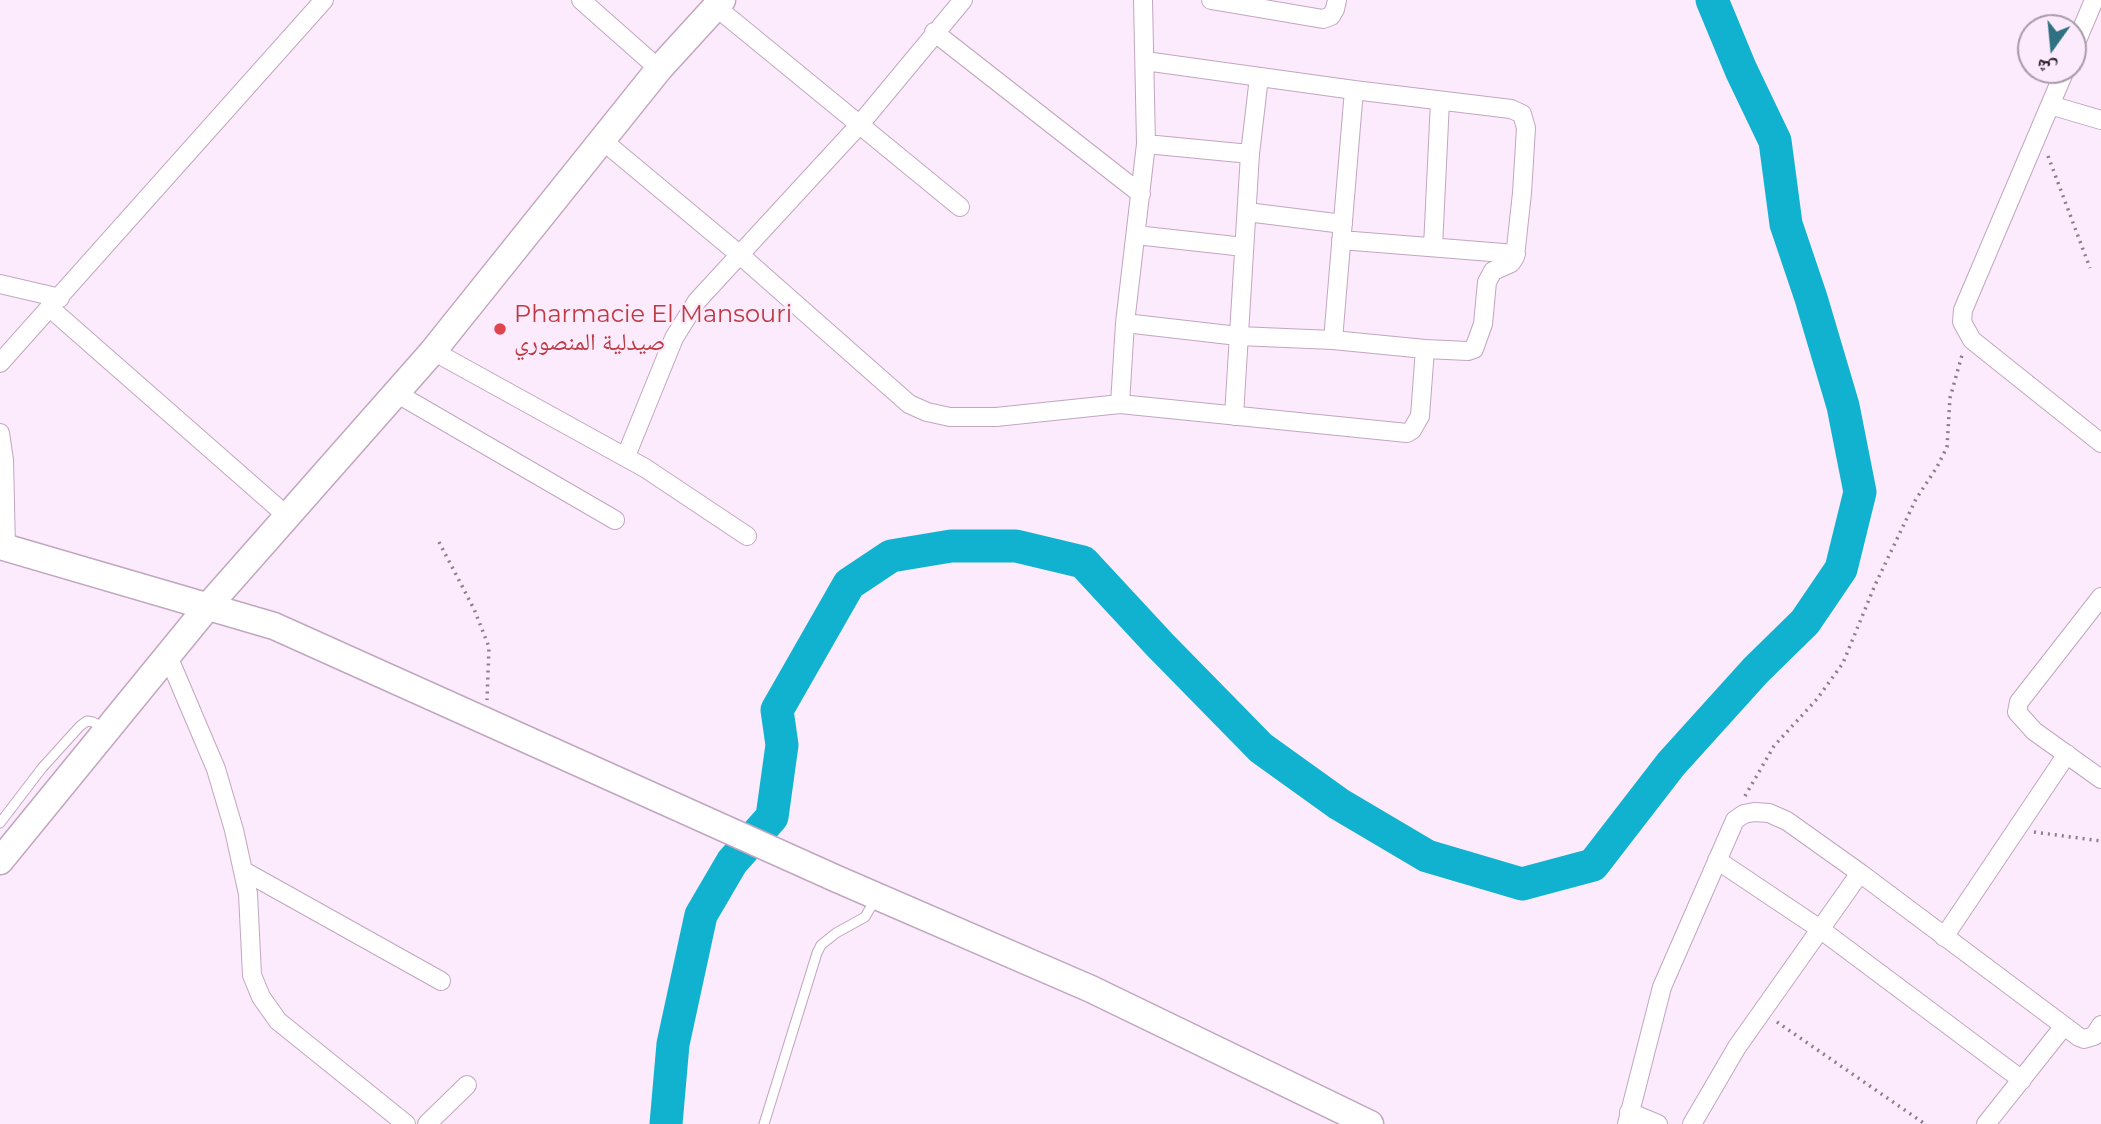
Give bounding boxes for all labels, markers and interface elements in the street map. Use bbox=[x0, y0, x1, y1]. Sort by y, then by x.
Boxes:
north arrow bbox=[2017, 14, 2087, 84]
text: ش bbox=[2034, 54, 2060, 82]
place label: Pharmacie El Mansouri صيدلية المنصوري bbox=[514, 301, 792, 357]
marker: Pharmacie El Mansouri صيدلية المنصوري bbox=[492, 321, 508, 337]

